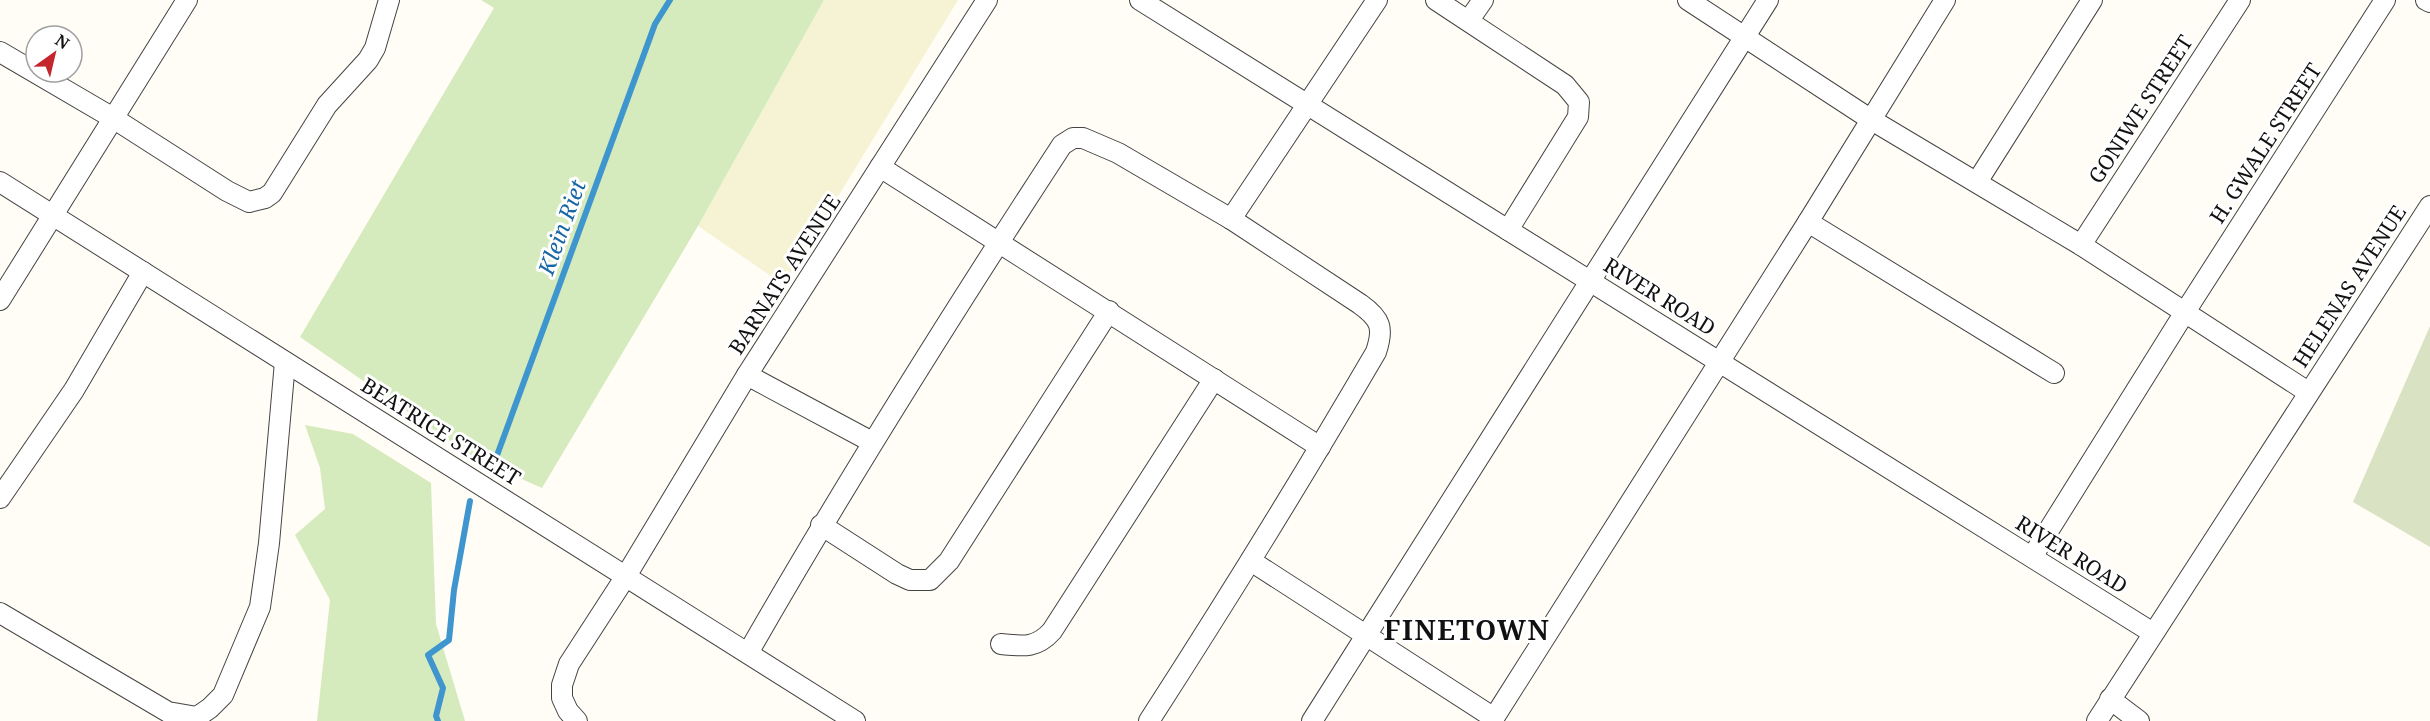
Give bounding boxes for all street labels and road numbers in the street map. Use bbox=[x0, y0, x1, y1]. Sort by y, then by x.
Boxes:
street label: GONIWE STREET bbox=[2082, 29, 2199, 189]
street label: H. GWALE STREET bbox=[2203, 57, 2327, 228]
street label: BARNATS AVENUE bbox=[722, 188, 846, 360]
street label: HELENAS AVENUE bbox=[2286, 199, 2412, 373]
street label: RIVER ROAD bbox=[1599, 251, 1721, 341]
street label: BEATRICE STREET bbox=[356, 371, 526, 491]
street label: RIVER ROAD bbox=[2011, 509, 2133, 599]

